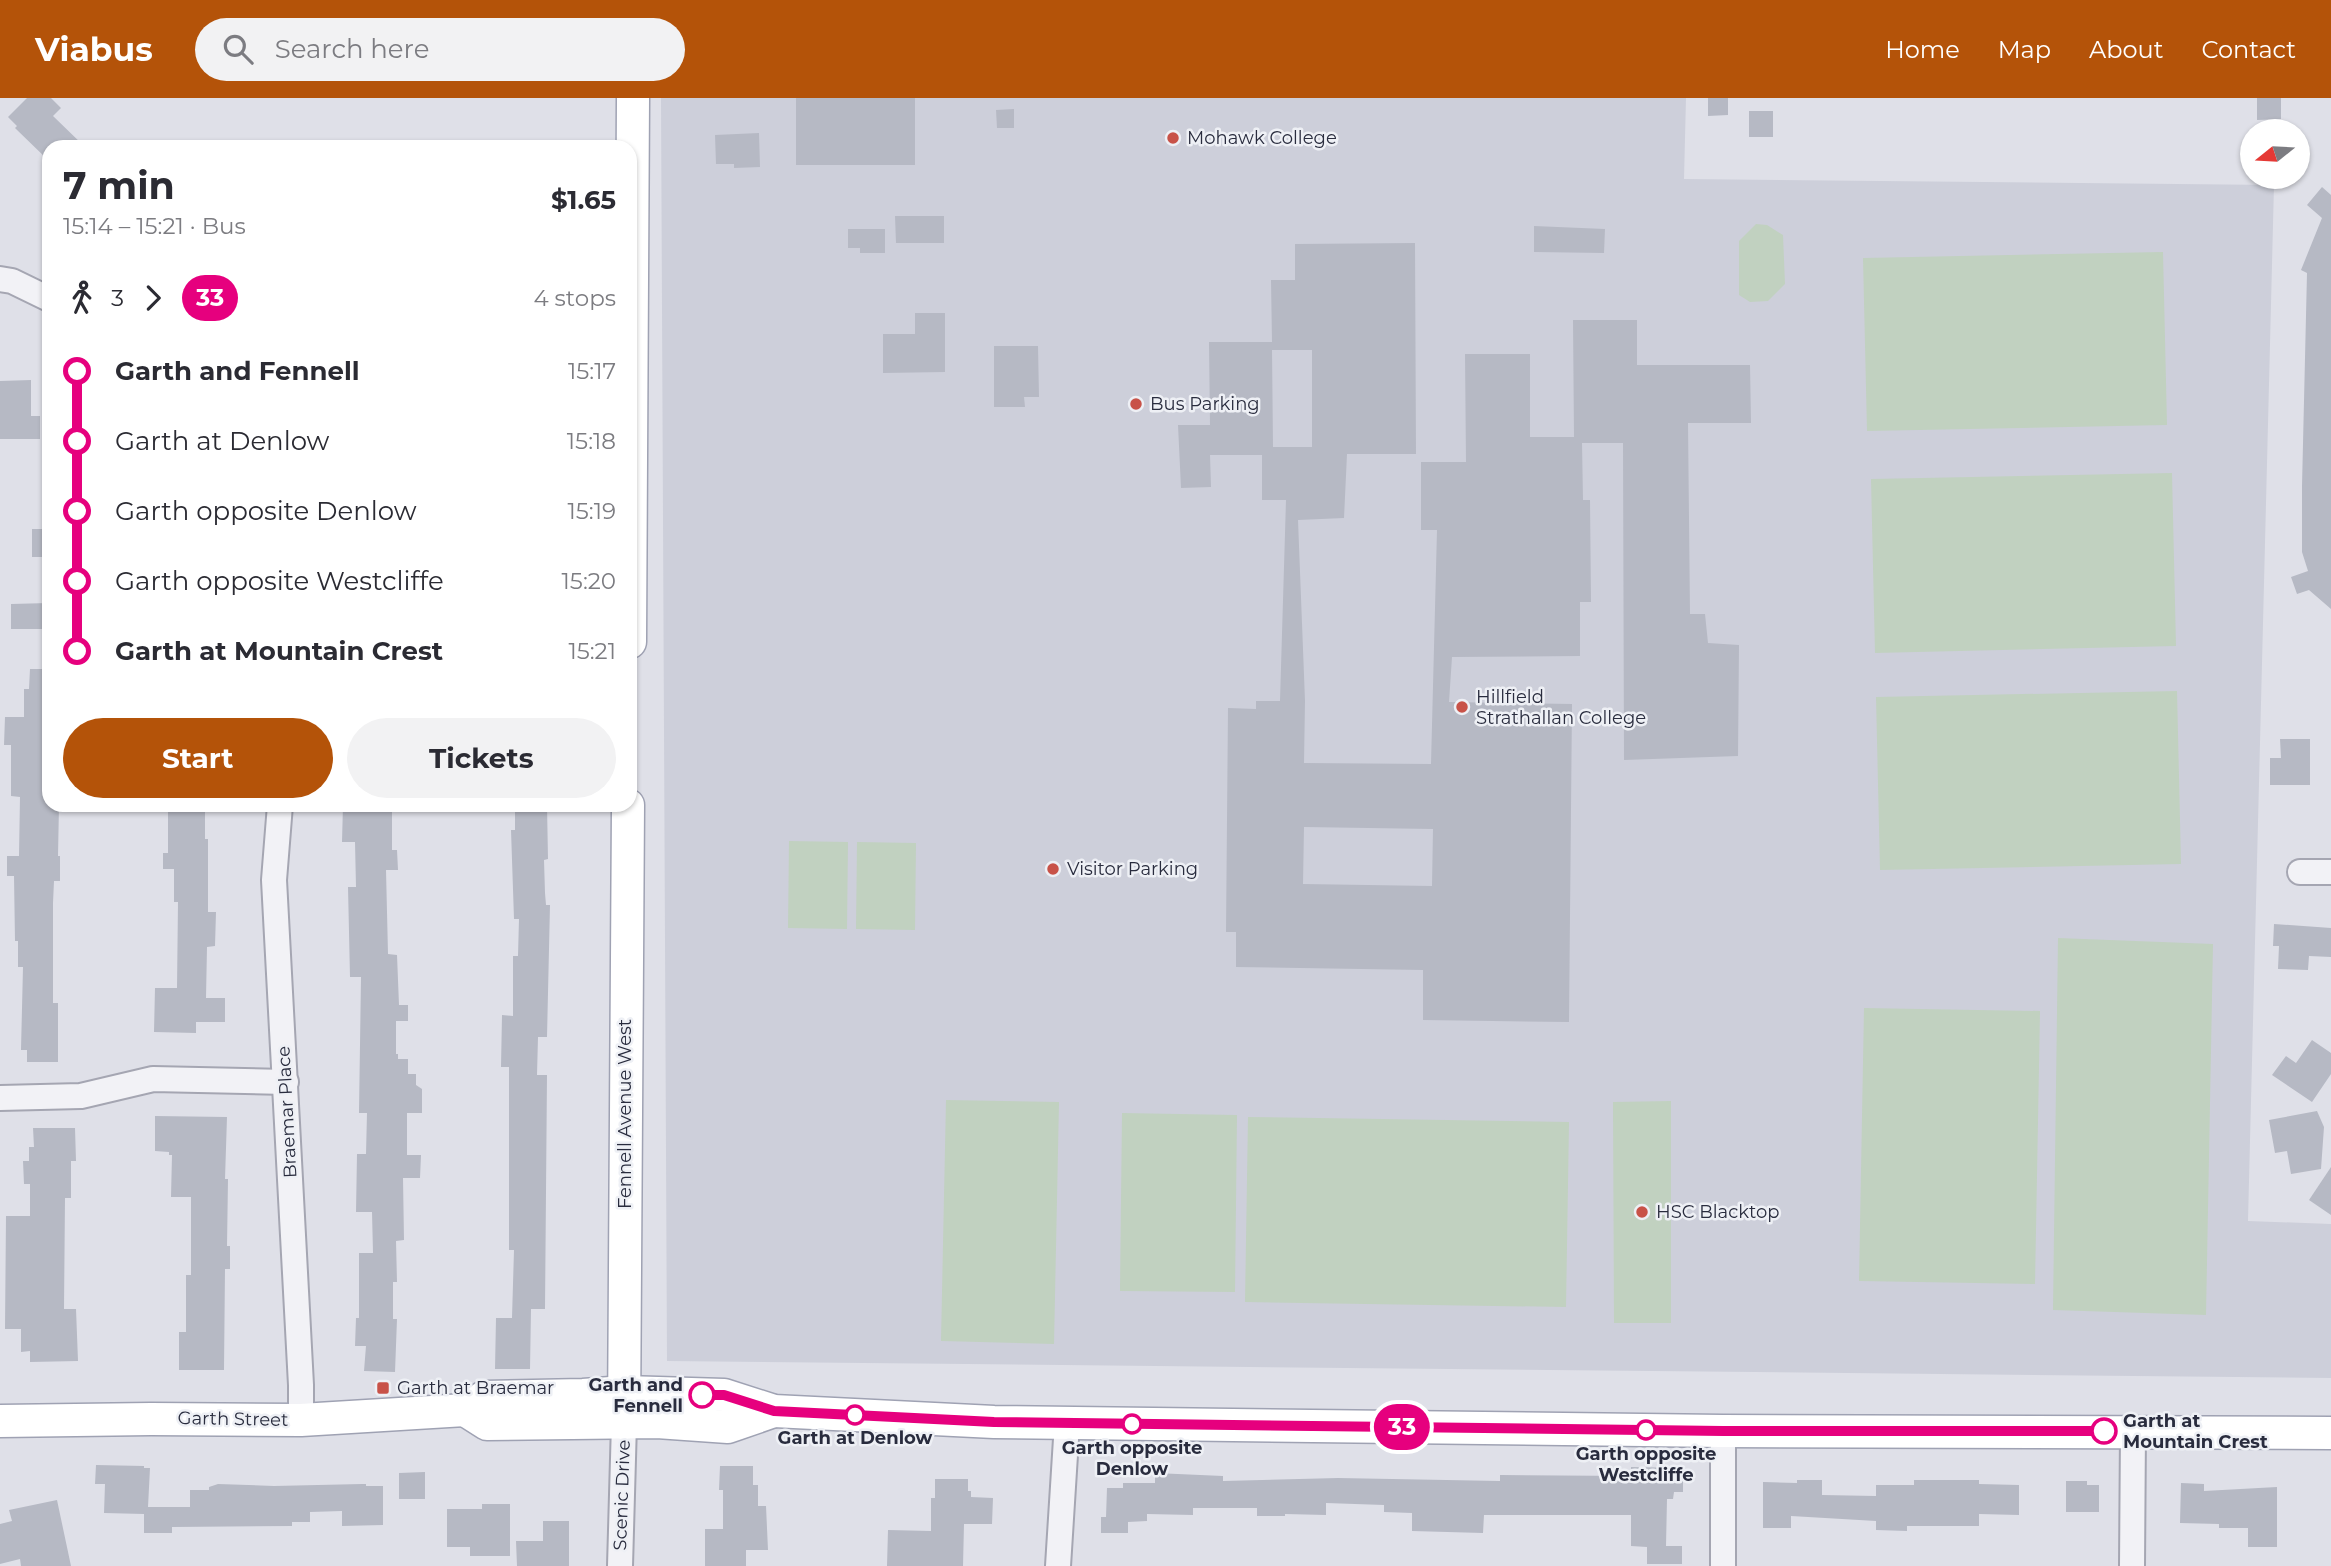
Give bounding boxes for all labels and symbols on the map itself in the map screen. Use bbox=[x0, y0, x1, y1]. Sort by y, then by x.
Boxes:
north arrow bbox=[2240, 119, 2310, 189]
place label: Mohawk College bbox=[1187, 127, 1337, 149]
marker: Mohawk College bbox=[1165, 130, 1181, 146]
place label: Bus Parking bbox=[1150, 393, 1260, 415]
marker: Bus Parking bbox=[1128, 396, 1144, 412]
place label: Hillfield Strathallan College bbox=[1476, 686, 1646, 729]
marker: Hillfield Strathallan College bbox=[1454, 699, 1470, 715]
place label: Visitor Parking bbox=[1067, 858, 1198, 880]
marker: Visitor Parking bbox=[1045, 861, 1061, 877]
street label: Fennell Avenue West bbox=[614, 1019, 636, 1209]
street label: Braemar Place bbox=[273, 1045, 301, 1179]
place label: HSC Blacktop bbox=[1656, 1201, 1779, 1223]
marker: HSC Blacktop bbox=[1634, 1204, 1650, 1220]
place label: Garth and Fennell bbox=[589, 1374, 683, 1417]
place label: Garth at Braemar bbox=[397, 1377, 554, 1399]
marker: Garth at Braemar bbox=[375, 1380, 391, 1396]
marker: Garth and Fennell bbox=[689, 1382, 715, 1408]
line badge: 33 bbox=[1370, 1404, 1434, 1450]
marker: Garth at Denlow bbox=[845, 1405, 865, 1425]
street label: Garth Street bbox=[177, 1407, 289, 1431]
place label: Garth at Mountain Crest bbox=[2123, 1410, 2268, 1453]
marker: Garth opposite Denlow bbox=[1122, 1414, 1142, 1434]
marker: Garth at Mountain Crest bbox=[2091, 1418, 2117, 1444]
marker: Garth opposite Westcliffe bbox=[1636, 1420, 1656, 1440]
place label: Garth at Denlow bbox=[778, 1427, 933, 1449]
place label: Garth opposite Denlow bbox=[1062, 1437, 1202, 1480]
street label: Scenic Drive bbox=[609, 1439, 635, 1551]
place label: Garth opposite Westcliffe bbox=[1576, 1443, 1716, 1486]

